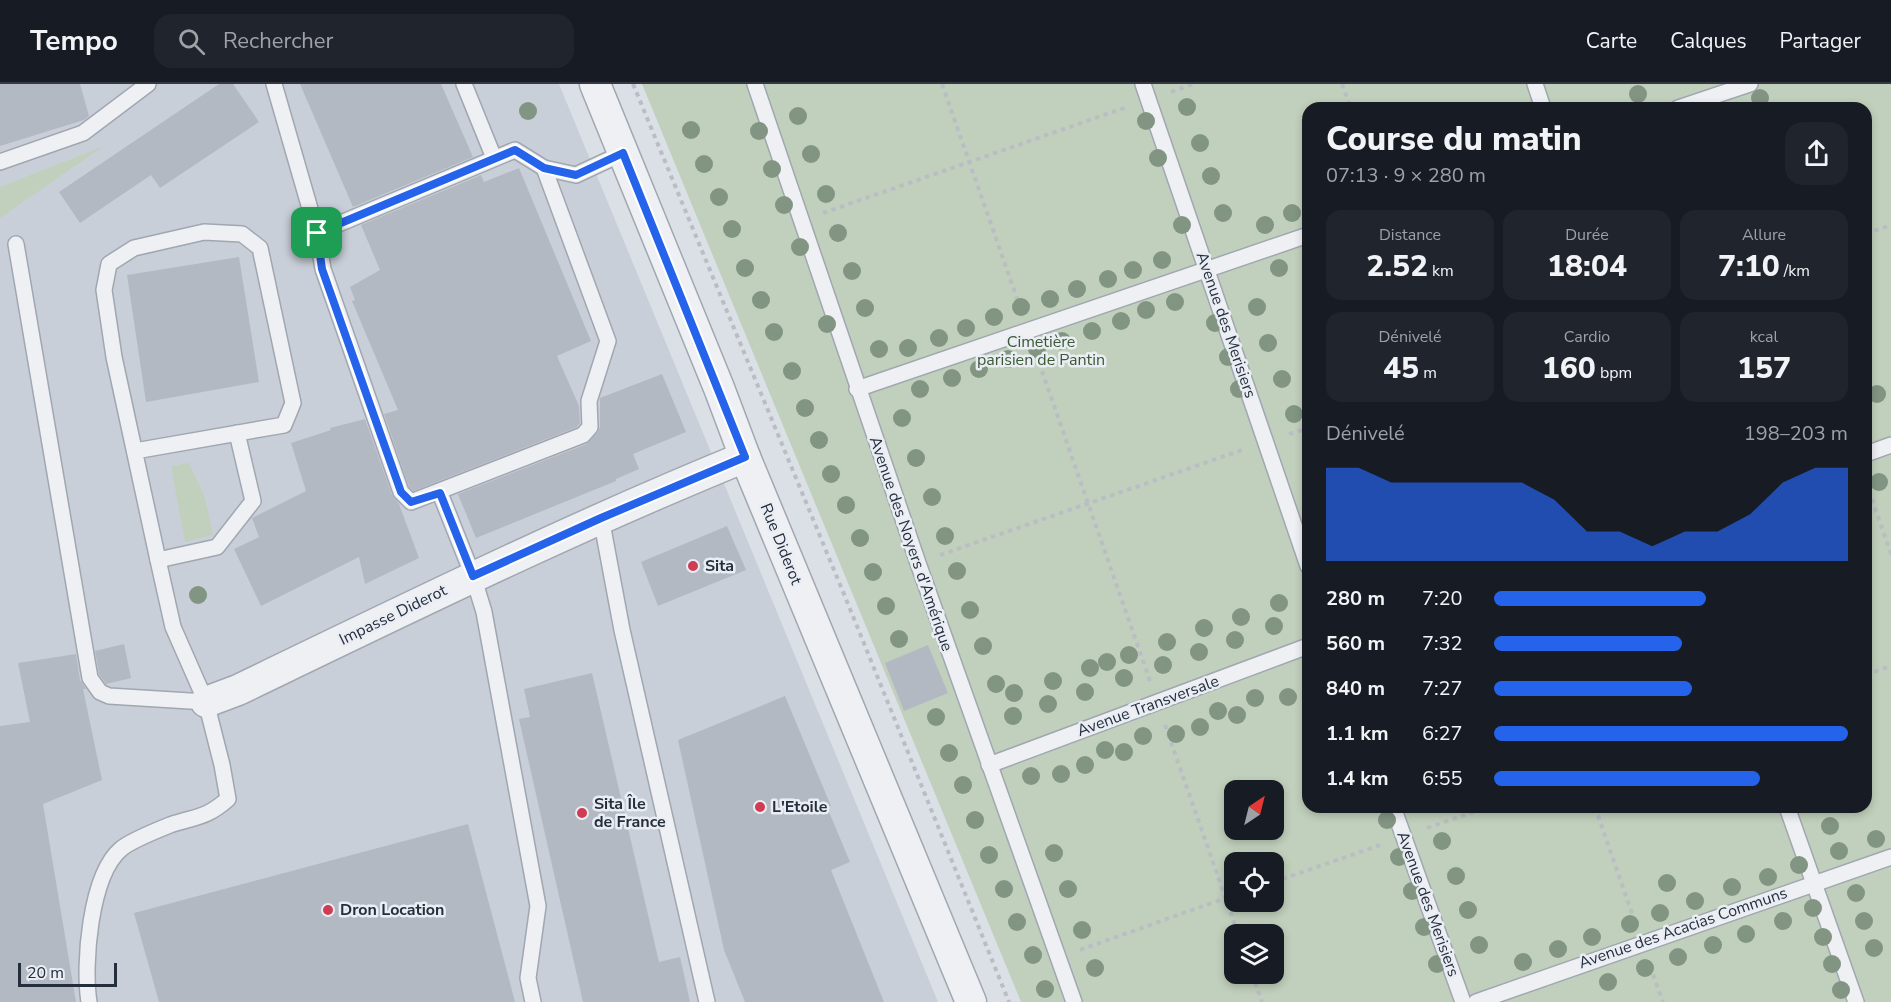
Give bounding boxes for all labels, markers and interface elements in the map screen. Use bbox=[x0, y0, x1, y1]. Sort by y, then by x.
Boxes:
search box bbox=[154, 14, 574, 68]
text: Tempo bbox=[30, 22, 118, 60]
icon: search bbox=[175, 25, 208, 58]
text: Rechercher bbox=[223, 26, 333, 56]
text: Carte bbox=[1586, 27, 1637, 55]
text: Calques bbox=[1670, 27, 1747, 55]
text: Partager bbox=[1780, 27, 1861, 55]
text: Course du matin bbox=[1326, 117, 1582, 162]
button: share bbox=[1785, 122, 1848, 185]
text: 07:13 · 9 × 280 m bbox=[1326, 162, 1486, 189]
pin bbox=[291, 207, 342, 258]
icon: arrive bbox=[300, 216, 333, 249]
text: Distance bbox=[1379, 224, 1441, 246]
text: Durée bbox=[1565, 224, 1609, 246]
text: Allure bbox=[1742, 224, 1786, 246]
text: 2.52 bbox=[1366, 246, 1428, 287]
text: 18:04 bbox=[1547, 246, 1627, 287]
text: 7:10 bbox=[1718, 246, 1780, 287]
street label: Avenue des Merisiers bbox=[1191, 249, 1261, 401]
text: km bbox=[1428, 260, 1454, 282]
text: /km bbox=[1780, 260, 1810, 282]
text: Dénivelé bbox=[1379, 326, 1442, 348]
text: Cardio bbox=[1564, 326, 1610, 348]
text: kcal bbox=[1750, 326, 1778, 348]
park label: Cimetière parisien de Pantin bbox=[977, 331, 1105, 371]
text: 45 bbox=[1383, 348, 1419, 389]
text: 160 bbox=[1542, 348, 1596, 389]
text: 157 bbox=[1737, 348, 1791, 389]
text: m bbox=[1419, 362, 1437, 384]
text: bpm bbox=[1596, 362, 1632, 384]
text: Dénivelé bbox=[1326, 420, 1405, 447]
text: 198–203 m bbox=[1744, 420, 1848, 447]
street label: Avenue des Noyers d'Amérique bbox=[864, 434, 958, 654]
street label: Rue Diderot bbox=[755, 500, 807, 588]
place label: Sita bbox=[705, 555, 734, 577]
marker: Sita bbox=[686, 559, 700, 573]
street label: Impasse Diderot bbox=[336, 579, 451, 651]
text: 280 m bbox=[1326, 585, 1385, 612]
text: 7:20 bbox=[1422, 585, 1463, 612]
text: 560 m bbox=[1326, 630, 1385, 657]
text: 7:32 bbox=[1422, 630, 1463, 657]
street label: Avenue Transversale bbox=[1074, 670, 1222, 742]
text: 840 m bbox=[1326, 675, 1385, 702]
text: 7:27 bbox=[1422, 675, 1463, 702]
text: 1.1 km bbox=[1326, 720, 1389, 747]
text: 6:27 bbox=[1422, 720, 1463, 747]
text: 1.4 km bbox=[1326, 765, 1389, 792]
text: 6:55 bbox=[1422, 765, 1463, 792]
north arrow bbox=[1224, 780, 1284, 840]
map controls bbox=[1224, 780, 1284, 984]
place label: Sita Île de France bbox=[594, 793, 666, 833]
place label: L'Etoile bbox=[772, 796, 828, 818]
marker: L'Etoile bbox=[753, 800, 767, 814]
marker: Sita Île de France bbox=[575, 806, 589, 820]
street label: Avenue des Merisiers bbox=[1391, 828, 1465, 980]
button: locate bbox=[1224, 852, 1284, 912]
street label: Avenue des Acacias Communs bbox=[1576, 882, 1790, 974]
place label: Dron Location bbox=[340, 899, 444, 921]
marker: Dron Location bbox=[321, 903, 335, 917]
button: layers bbox=[1224, 924, 1284, 984]
scale bar bbox=[18, 960, 117, 988]
text: 20 m bbox=[27, 962, 64, 984]

